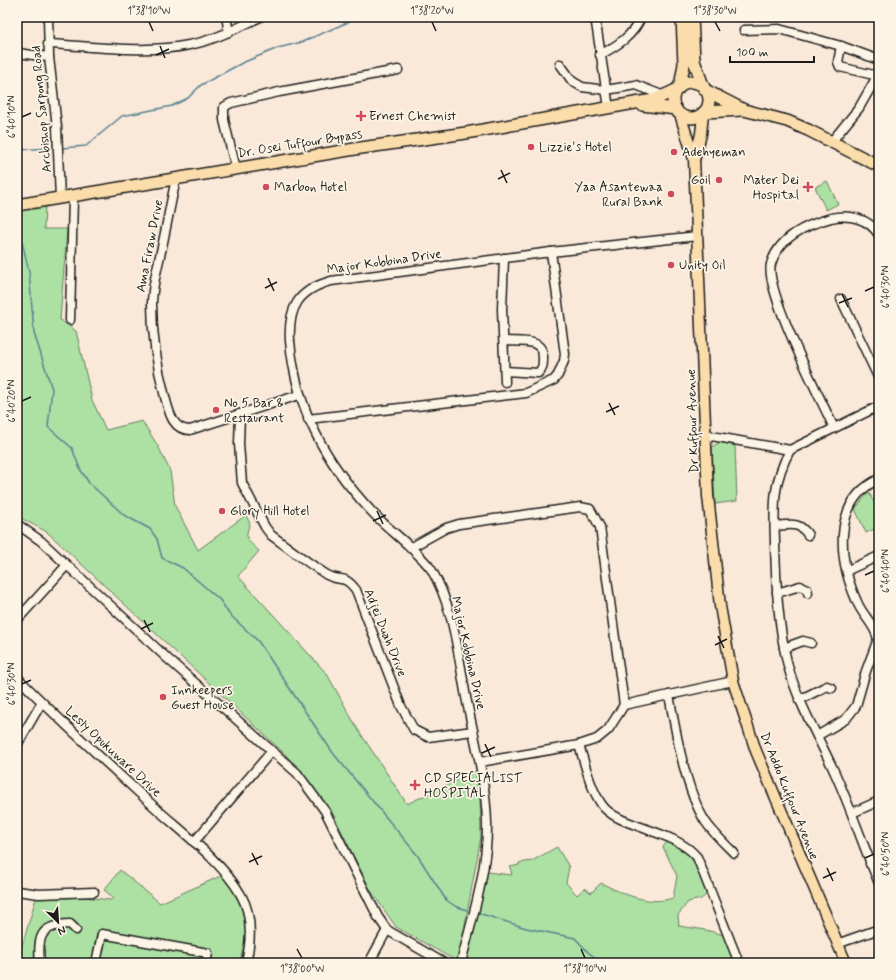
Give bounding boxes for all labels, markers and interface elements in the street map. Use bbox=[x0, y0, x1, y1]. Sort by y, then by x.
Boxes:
text: 1°38'10"W bbox=[128, 4, 170, 18]
text: 1°38'20"W bbox=[410, 4, 454, 18]
text: 1°38'30"W bbox=[694, 4, 736, 18]
scale bar bbox=[730, 38, 814, 64]
street label: Arcbishop Sarpong Road bbox=[28, 45, 57, 173]
text: 100 m bbox=[736, 45, 768, 61]
text: 6°40'10"N bbox=[5, 95, 19, 138]
place label: Ernest Chemist bbox=[369, 108, 456, 125]
marker: Ernest Chemist bbox=[356, 111, 366, 121]
street label: Dr. Osei Tuffour Bypass bbox=[236, 126, 364, 164]
place label: Lizzie's Hotel bbox=[539, 139, 612, 156]
marker: Lizzie's Hotel bbox=[526, 142, 536, 152]
place label: Adehyeman bbox=[682, 144, 746, 161]
marker: Adehyeman bbox=[669, 147, 679, 157]
place label: Goil bbox=[691, 172, 711, 189]
place label: Mater Dei Hospital bbox=[743, 172, 799, 204]
marker: Goil bbox=[714, 175, 724, 185]
place label: Marbon Hotel bbox=[274, 179, 347, 196]
place label: Yaa Asantewaa Rural Bank bbox=[575, 179, 664, 211]
marker: Mater Dei Hospital bbox=[802, 181, 814, 193]
marker: Marbon Hotel bbox=[261, 182, 271, 192]
marker: Yaa Asantewaa Rural Bank bbox=[666, 189, 676, 199]
street label: Ama Firaw Drive bbox=[133, 198, 167, 294]
street label: Major Kobbina Drive bbox=[326, 246, 442, 278]
place label: Unity Oil bbox=[679, 257, 726, 274]
marker: Unity Oil bbox=[666, 260, 676, 270]
text: 6°40'30"N bbox=[879, 265, 893, 308]
street label: Dr Kuffour Avenue bbox=[683, 368, 705, 473]
text: 6°40'20"N bbox=[5, 379, 19, 423]
place label: No 5 Bar & Restaurant bbox=[224, 395, 284, 427]
marker: No 5 Bar & Restaurant bbox=[211, 405, 221, 415]
place label: Glory Hill Hotel bbox=[230, 503, 310, 520]
marker: Glory Hill Hotel bbox=[217, 506, 227, 516]
text: 6°40'40"N bbox=[879, 549, 893, 593]
street label: Adjei Duah Drive bbox=[360, 587, 410, 680]
street label: Major Kobbina Drive bbox=[447, 595, 489, 711]
text: 6°40'30"N bbox=[5, 662, 19, 705]
place label: Innkeepers Guest House bbox=[171, 682, 235, 714]
marker: Innkeepers Guest House bbox=[158, 692, 168, 702]
street label: Lesly Opukuware Drive bbox=[61, 703, 165, 801]
street label: Dr Addo Kuffour Avenue bbox=[754, 730, 822, 863]
place label: CD SPECIALIST HOSPITAL bbox=[424, 770, 523, 802]
marker: CD SPECIALIST HOSPITAL bbox=[409, 779, 421, 791]
text: 6°40'50"N bbox=[879, 832, 893, 876]
north arrow bbox=[38, 902, 78, 942]
text: N bbox=[56, 922, 68, 938]
text: 1°38'00"W bbox=[280, 962, 324, 976]
text: 1°38'10"W bbox=[564, 962, 606, 976]

